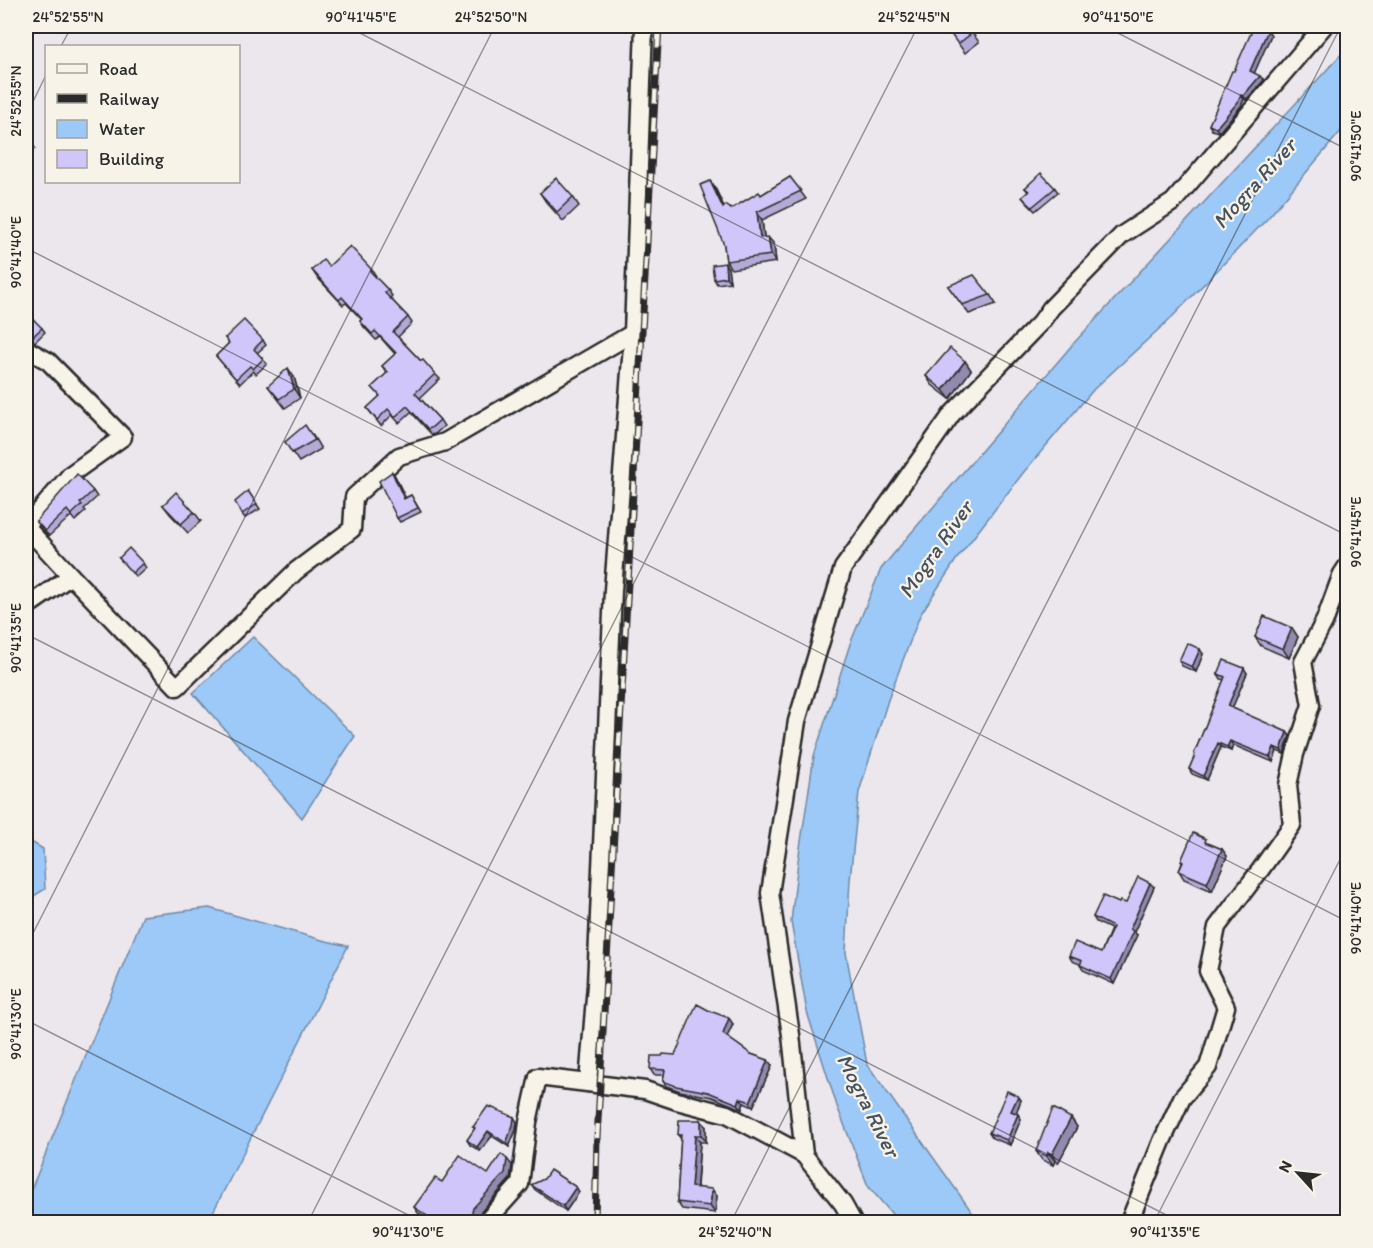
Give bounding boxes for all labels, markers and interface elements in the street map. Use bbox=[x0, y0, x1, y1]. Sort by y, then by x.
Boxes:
text: 24°52'55"N bbox=[32, 8, 104, 26]
text: 90°41'45"E bbox=[326, 8, 396, 26]
text: 24°52'50"N bbox=[455, 8, 527, 26]
text: 24°52'45"N bbox=[878, 8, 950, 26]
text: 90°41'50"E bbox=[1082, 8, 1154, 26]
legend bbox=[45, 45, 240, 183]
text: Road bbox=[99, 58, 138, 80]
text: 24°52'55"N bbox=[7, 65, 25, 137]
text: Railway bbox=[99, 88, 160, 110]
text: 90°41'50"E bbox=[1347, 110, 1365, 182]
text: Water bbox=[99, 118, 145, 140]
water label: Mogra River bbox=[1207, 131, 1304, 234]
text: Building bbox=[99, 148, 165, 170]
text: 90°41'40"E bbox=[7, 216, 25, 288]
water label: Mogra River bbox=[892, 494, 980, 603]
text: 90°41'45"E bbox=[1347, 497, 1365, 567]
text: 90°41'35"E bbox=[7, 603, 25, 673]
text: 90°41'40"E bbox=[1347, 882, 1365, 954]
text: 90°41'30"E bbox=[7, 988, 25, 1060]
water label: Mogra River bbox=[831, 1049, 907, 1164]
north arrow bbox=[1268, 1143, 1328, 1203]
text: N bbox=[1274, 1157, 1296, 1176]
text: 90°41'30"E bbox=[372, 1223, 444, 1241]
text: 24°52'40"N bbox=[698, 1223, 772, 1241]
text: 90°41'35"E bbox=[1130, 1223, 1200, 1241]

